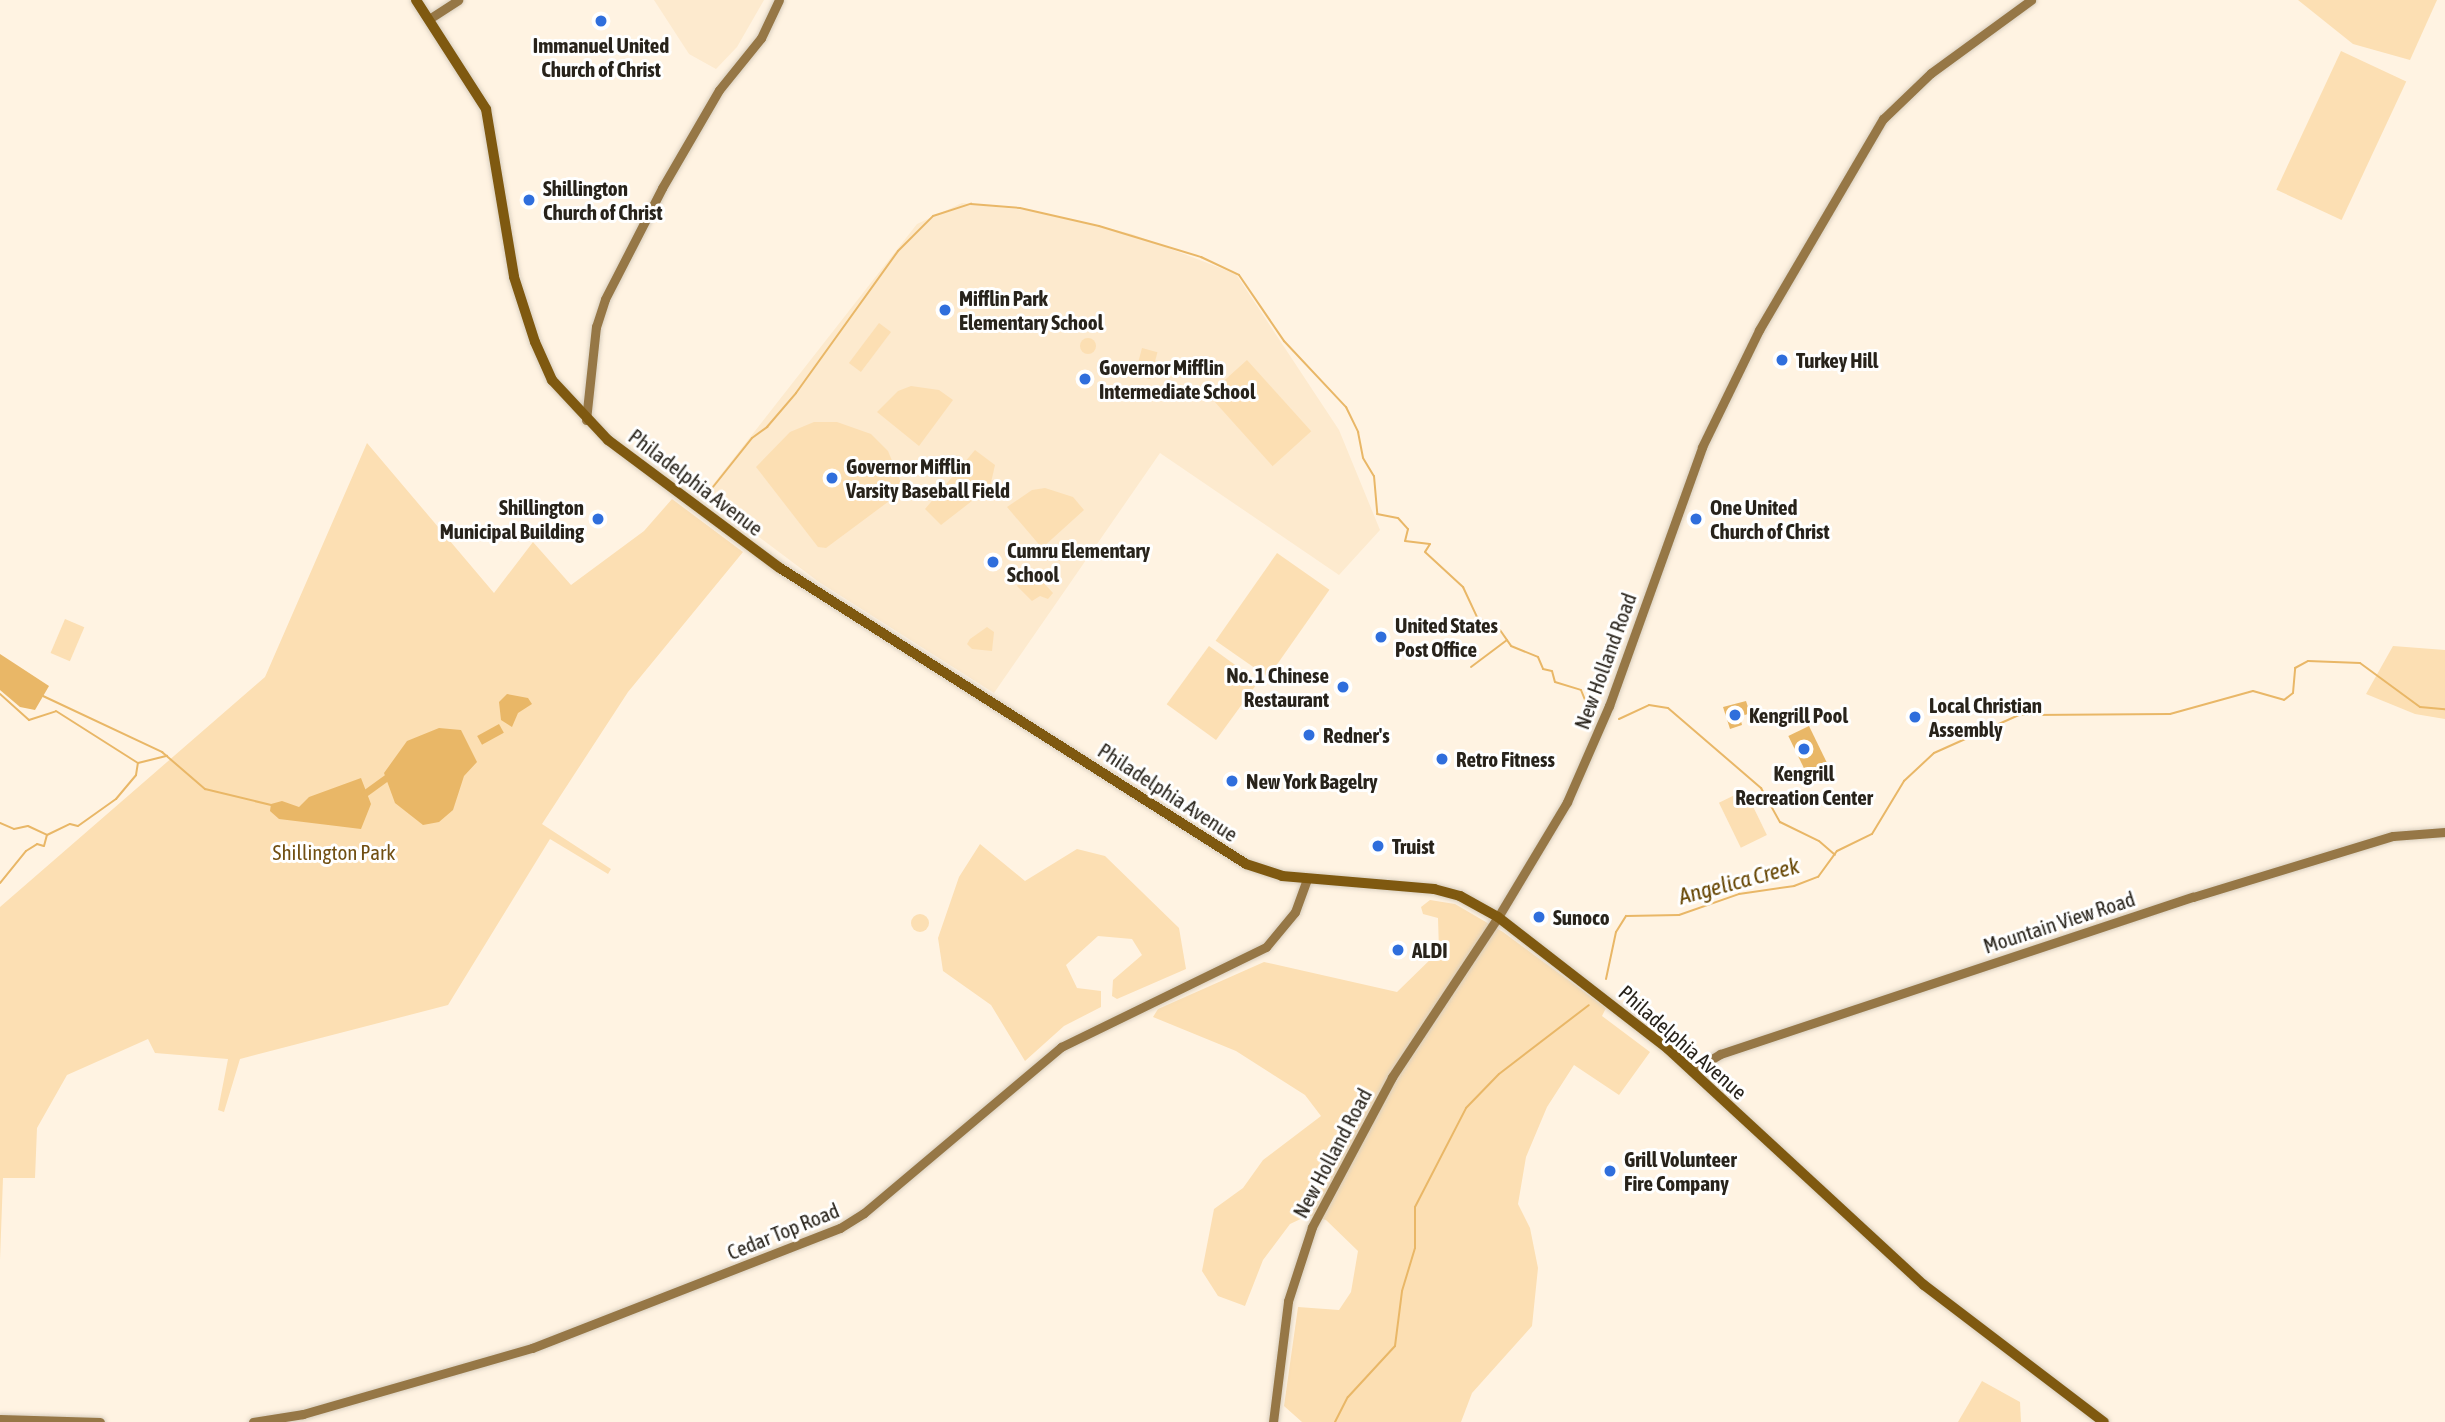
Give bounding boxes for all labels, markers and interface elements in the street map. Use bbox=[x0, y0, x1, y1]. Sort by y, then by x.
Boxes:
marker: Immanuel United Church of Christ bbox=[593, 13, 609, 29]
place label: Immanuel United Church of Christ bbox=[533, 32, 669, 82]
place label: Shillington Church of Christ bbox=[543, 175, 662, 225]
marker: Shillington Church of Christ bbox=[521, 192, 537, 208]
place label: Mifflin Park Elementary School bbox=[959, 285, 1103, 335]
marker: Mifflin Park Elementary School bbox=[937, 302, 953, 318]
place label: Turkey Hill bbox=[1796, 347, 1878, 373]
marker: Turkey Hill bbox=[1774, 352, 1790, 368]
place label: Governor Mifflin Intermediate School bbox=[1099, 354, 1256, 404]
marker: Governor Mifflin Intermediate School bbox=[1077, 371, 1093, 387]
street label: Philadelphia Avenue bbox=[624, 423, 768, 541]
place label: Governor Mifflin Varsity Baseball Field bbox=[846, 453, 1010, 503]
marker: Governor Mifflin Varsity Baseball Field bbox=[824, 470, 840, 486]
place label: Shillington Municipal Building bbox=[440, 494, 584, 544]
place label: One United Church of Christ bbox=[1710, 494, 1829, 544]
marker: Shillington Municipal Building bbox=[590, 511, 606, 527]
marker: One United Church of Christ bbox=[1688, 511, 1704, 527]
place label: Cumru Elementary School bbox=[1007, 537, 1150, 587]
marker: Cumru Elementary School bbox=[985, 554, 1001, 570]
street label: New Holland Road bbox=[1569, 589, 1641, 733]
place label: United States Post Office bbox=[1395, 612, 1498, 662]
marker: United States Post Office bbox=[1373, 629, 1389, 645]
place label: No. 1 Chinese Restaurant bbox=[1226, 662, 1329, 712]
marker: No. 1 Chinese Restaurant bbox=[1335, 679, 1351, 695]
place label: Local Christian Assembly bbox=[1929, 692, 2042, 742]
place label: Kengrill Pool bbox=[1749, 702, 1848, 728]
marker: Kengrill Pool bbox=[1727, 707, 1743, 723]
marker: Local Christian Assembly bbox=[1907, 709, 1923, 725]
place label: Redner's bbox=[1323, 722, 1390, 748]
marker: Redner's bbox=[1301, 727, 1317, 743]
street label: Philadelphia Avenue bbox=[1093, 737, 1243, 847]
marker: Kengrill Recreation Center bbox=[1796, 741, 1812, 757]
place label: Retro Fitness bbox=[1456, 746, 1555, 772]
marker: Retro Fitness bbox=[1434, 751, 1450, 767]
place label: Kengrill Recreation Center bbox=[1735, 760, 1873, 810]
place label: New York Bagelry bbox=[1246, 768, 1378, 794]
marker: New York Bagelry bbox=[1224, 773, 1240, 789]
place label: Truist bbox=[1392, 833, 1435, 859]
marker: Truist bbox=[1370, 838, 1386, 854]
park label: Shillington Park bbox=[273, 839, 395, 865]
water label: Angelica Creek bbox=[1676, 852, 1802, 910]
street label: Mountain View Road bbox=[1980, 886, 2138, 958]
place label: Sunoco bbox=[1553, 904, 1610, 930]
marker: Sunoco bbox=[1531, 909, 1547, 925]
place label: ALDI bbox=[1412, 937, 1448, 963]
marker: ALDI bbox=[1390, 942, 1406, 958]
street label: Philadelphia Avenue bbox=[1614, 980, 1752, 1104]
street label: New Holland Road bbox=[1287, 1084, 1377, 1222]
place label: Grill Volunteer Fire Company bbox=[1624, 1146, 1737, 1196]
marker: Grill Volunteer Fire Company bbox=[1602, 1163, 1618, 1179]
street label: Cedar Top Road bbox=[723, 1197, 843, 1265]

